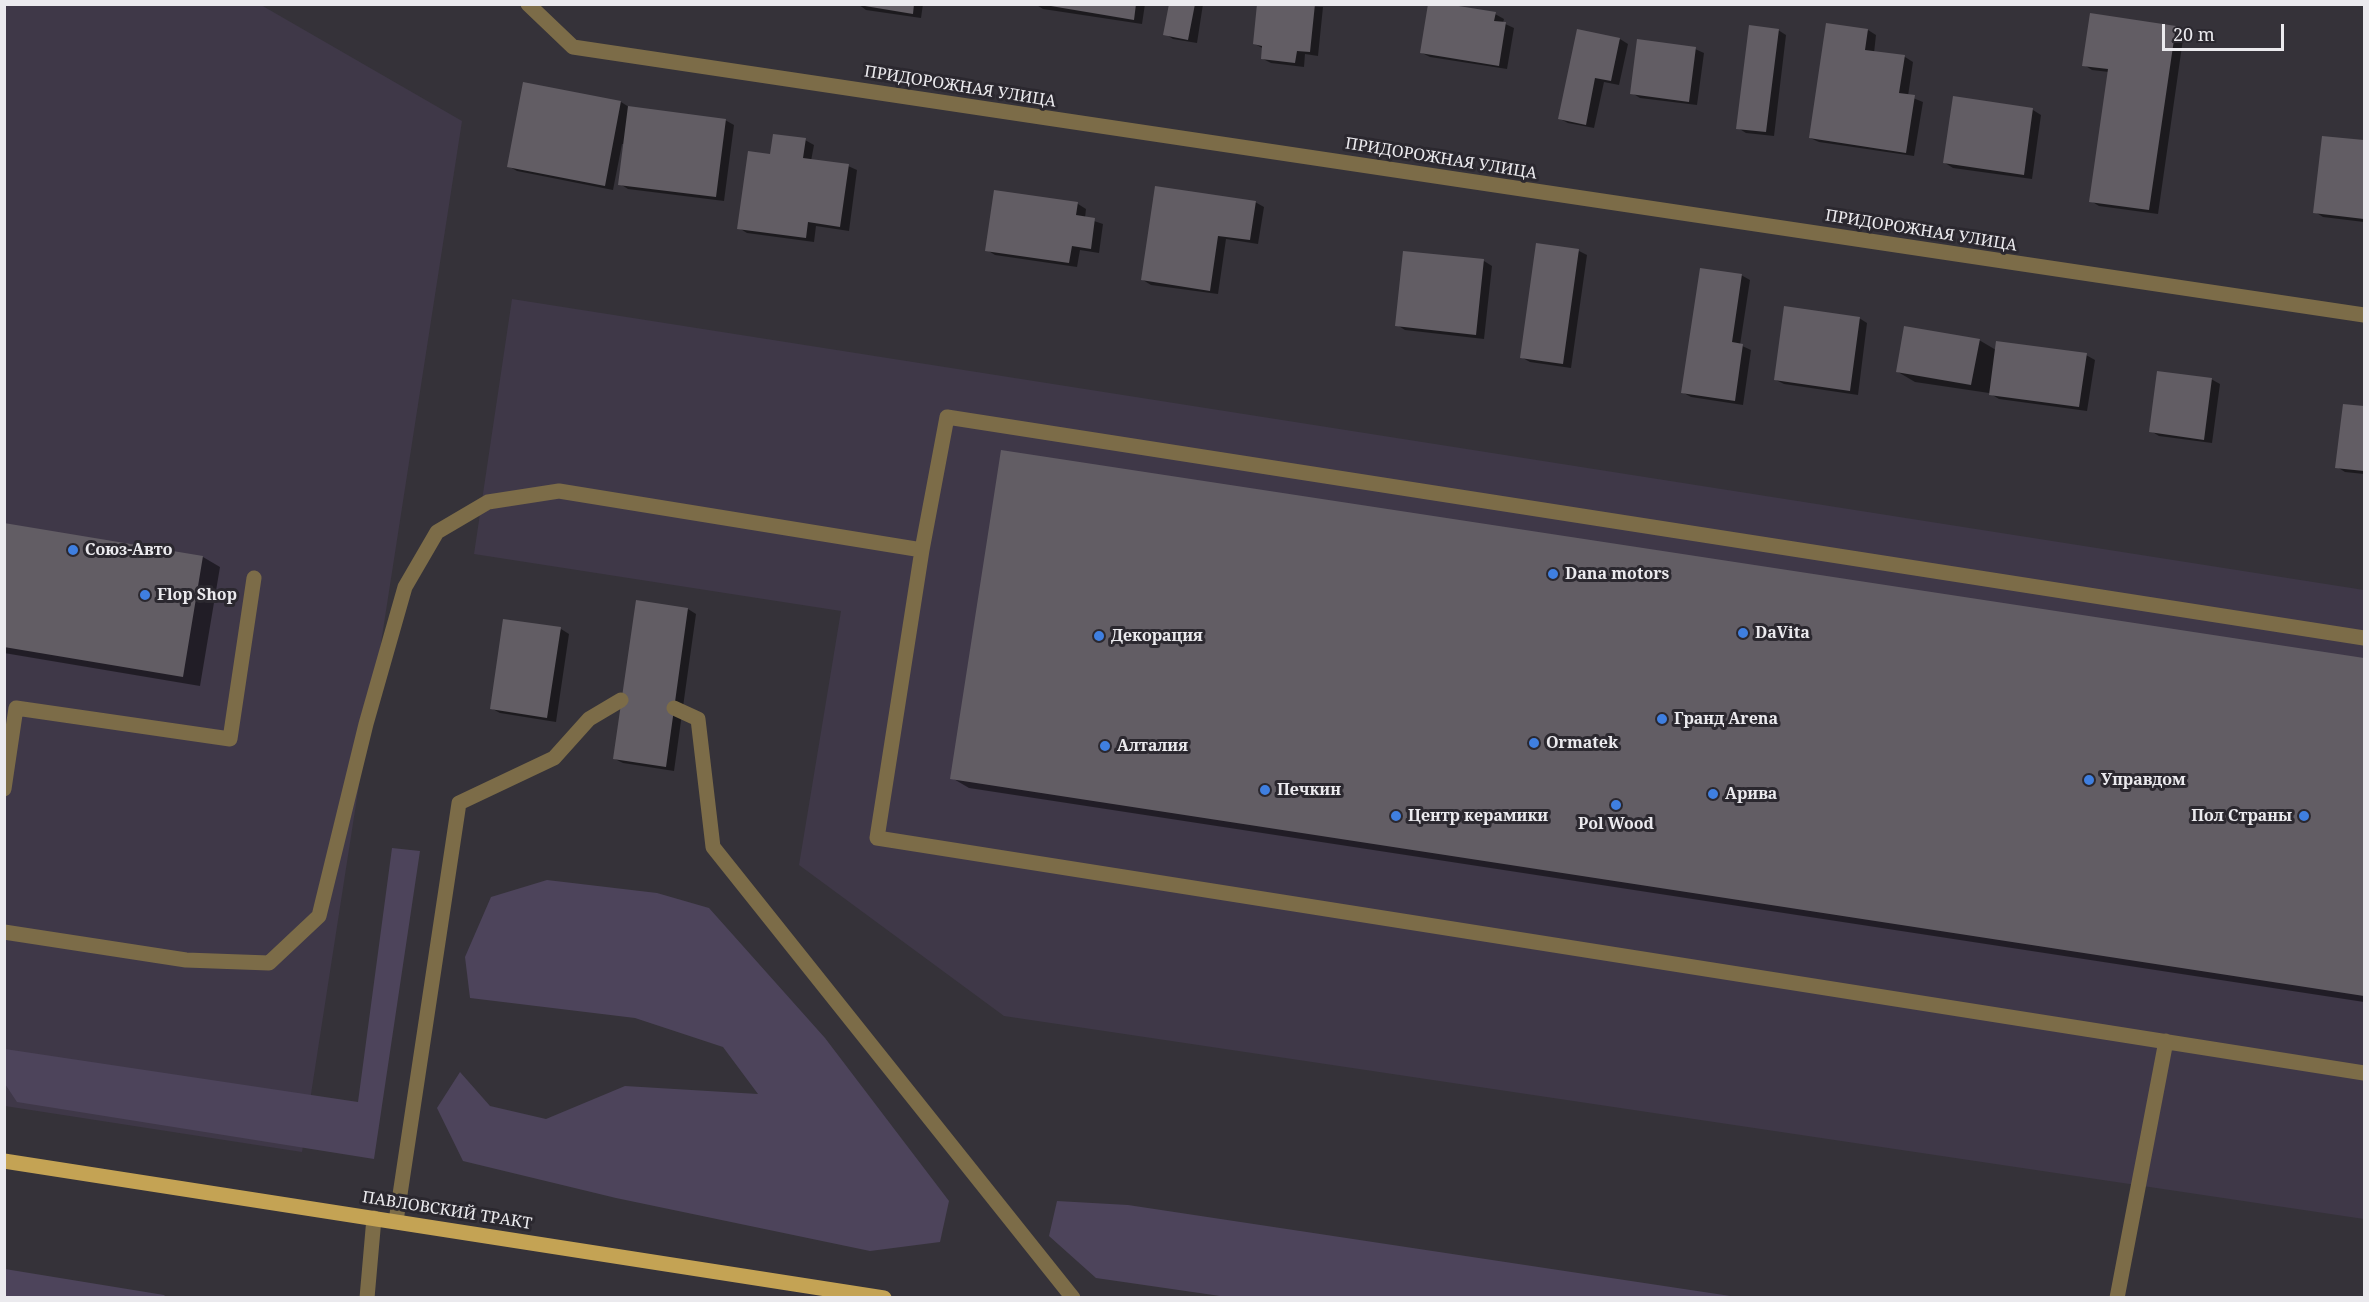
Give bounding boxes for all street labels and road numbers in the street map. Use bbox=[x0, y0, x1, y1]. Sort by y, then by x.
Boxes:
street label: ПРИДОРОЖНАЯ УЛИЦА bbox=[863, 62, 1057, 112]
street label: ПРИДОРОЖНАЯ УЛИЦА bbox=[1344, 134, 1538, 184]
street label: ПРИДОРОЖНАЯ УЛИЦА bbox=[1824, 206, 2018, 256]
street label: ПАВЛОВСКИЙ ТРАКТ bbox=[361, 1188, 533, 1234]

